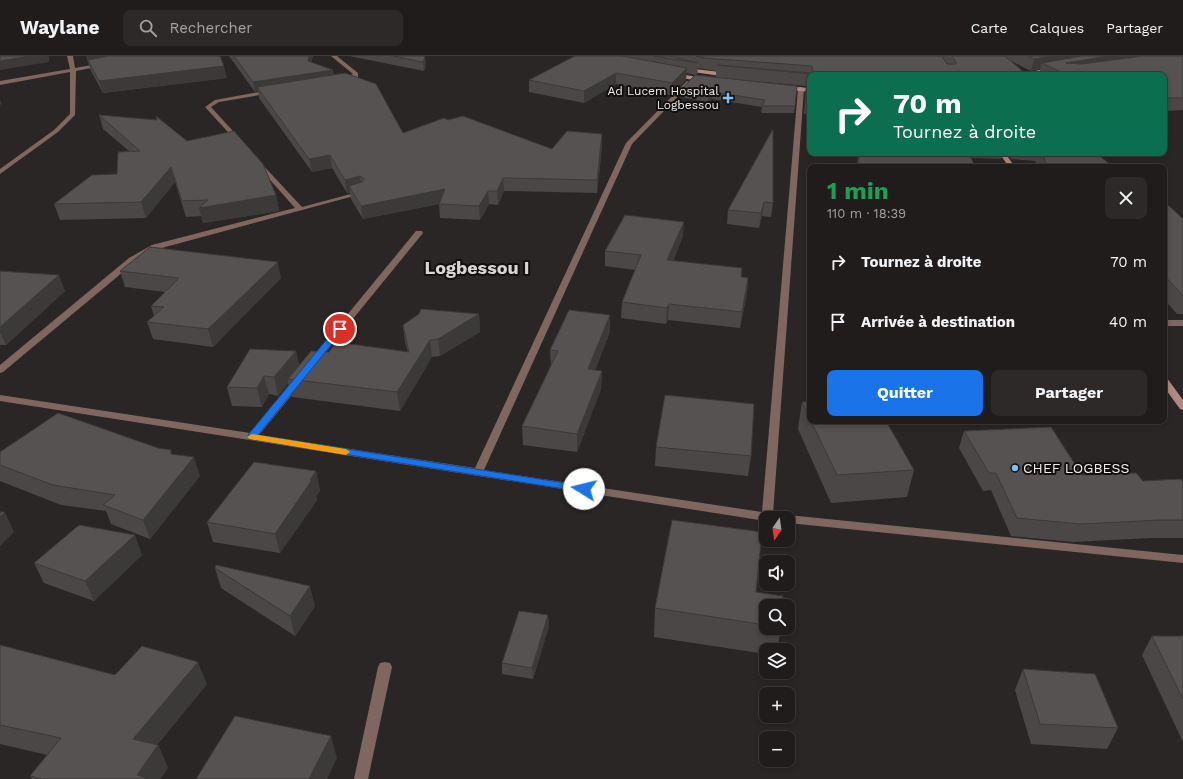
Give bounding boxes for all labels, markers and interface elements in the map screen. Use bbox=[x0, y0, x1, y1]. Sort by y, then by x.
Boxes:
search box bbox=[123, 10, 403, 46]
text: Waylane bbox=[20, 16, 99, 39]
icon: search bbox=[137, 17, 159, 39]
text: Rechercher bbox=[169, 19, 252, 37]
text: Carte bbox=[971, 20, 1008, 36]
text: Calques bbox=[1030, 20, 1084, 36]
text: Partager bbox=[1106, 20, 1163, 36]
place label: Ad Lucem Hospital Logbessou bbox=[608, 84, 719, 112]
text: 70 m bbox=[893, 87, 962, 120]
icon: right bbox=[827, 88, 879, 140]
marker: Ad Lucem Hospital Logbessou bbox=[722, 92, 734, 104]
text: Tournez à droite bbox=[893, 121, 1036, 142]
text: 1 min bbox=[827, 177, 889, 205]
button: close bbox=[1105, 177, 1147, 219]
text: 110 m · 18:39 bbox=[827, 206, 906, 221]
icon: right bbox=[827, 251, 849, 273]
text: Tournez à droite bbox=[861, 253, 981, 271]
text: 70 m bbox=[1110, 253, 1147, 271]
district label: Logbessou I bbox=[424, 257, 530, 278]
icon: arrive bbox=[827, 311, 849, 333]
pin bbox=[323, 312, 357, 346]
text: Arrivée à destination bbox=[861, 313, 1015, 331]
text: 40 m bbox=[1109, 313, 1147, 331]
icon: arrive bbox=[329, 318, 351, 340]
button: Quitter bbox=[827, 370, 983, 416]
button: Partager bbox=[991, 370, 1147, 416]
place label: CHEF LOGBESS bbox=[1023, 460, 1130, 476]
marker: CHEF LOGBESS bbox=[1010, 463, 1020, 473]
position arrow bbox=[563, 468, 605, 510]
north arrow bbox=[759, 511, 795, 547]
map controls bbox=[759, 511, 795, 767]
button: sound bbox=[759, 555, 795, 591]
button: search bbox=[759, 599, 795, 635]
button: layers bbox=[759, 643, 795, 679]
button: + bbox=[759, 687, 795, 723]
button: − bbox=[759, 731, 795, 767]

